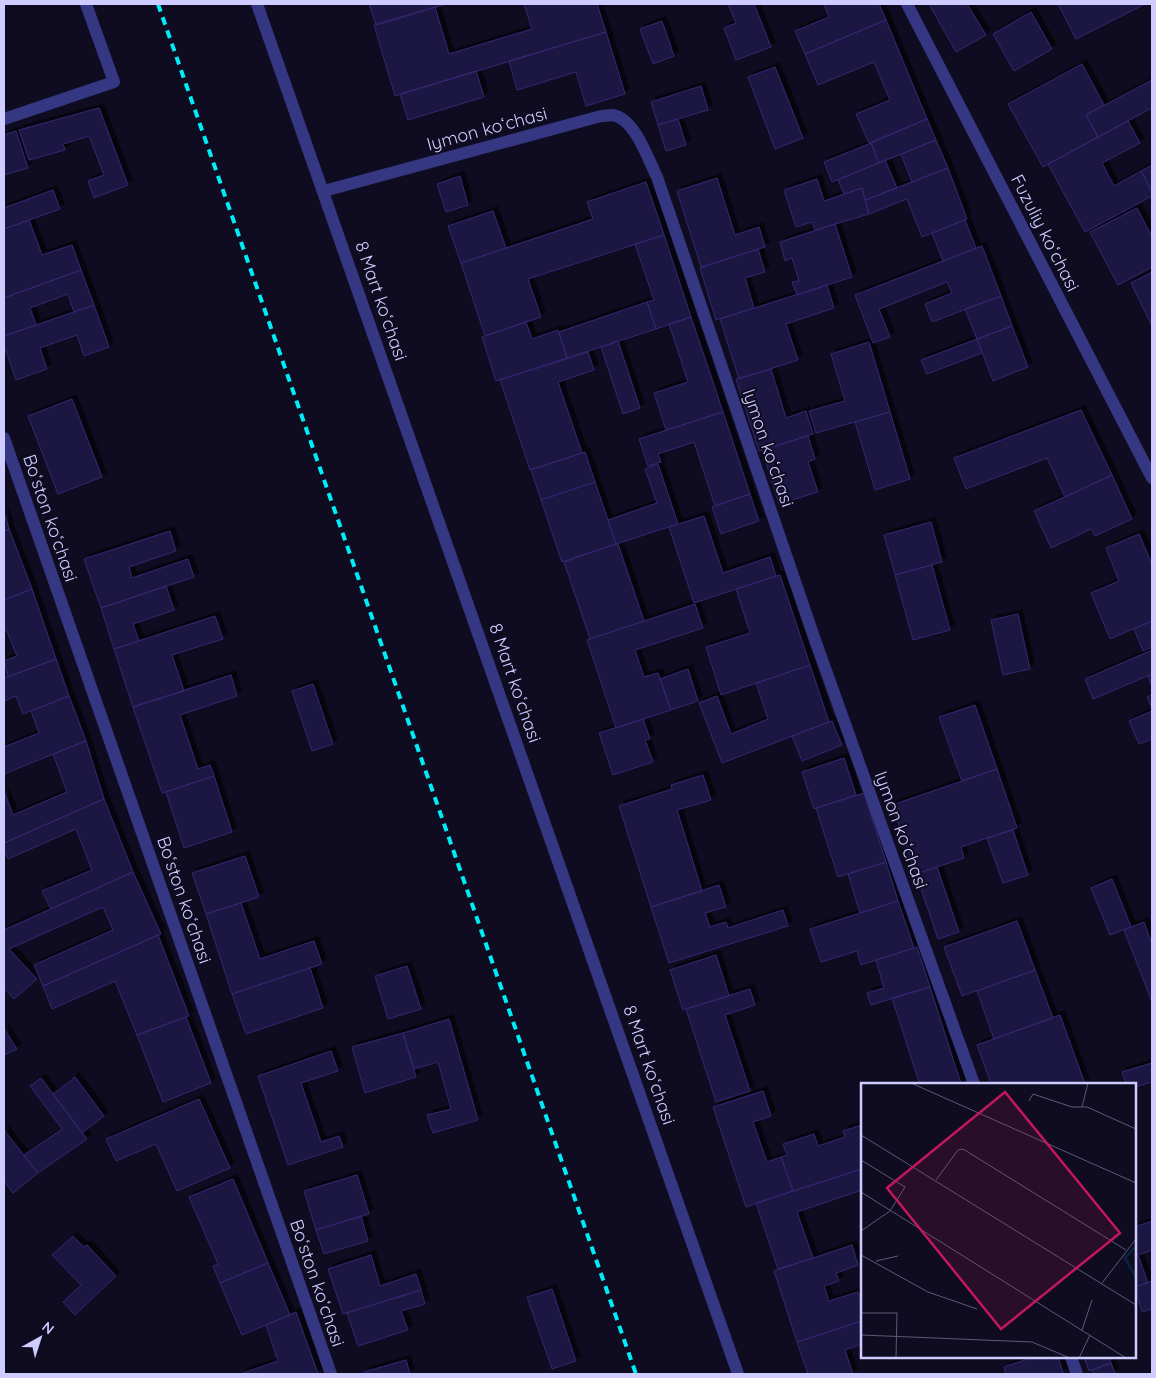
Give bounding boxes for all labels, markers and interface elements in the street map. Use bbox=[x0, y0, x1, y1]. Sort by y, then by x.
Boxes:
street label: Iymon koʻchasi bbox=[424, 101, 550, 156]
street label: Fuzuliy koʻchasi bbox=[1006, 170, 1085, 295]
street label: 8 Mart koʻchasi bbox=[350, 238, 413, 364]
street label: Iymon koʻchasi bbox=[737, 386, 799, 510]
street label: Boʻston koʻchasi bbox=[18, 451, 83, 585]
street label: 8 Mart koʻchasi bbox=[484, 620, 547, 746]
street label: Iymon koʻchasi bbox=[869, 768, 933, 892]
street label: Boʻston koʻchasi bbox=[152, 833, 217, 967]
street label: 8 Mart koʻchasi bbox=[618, 1002, 681, 1128]
inset map bbox=[861, 1083, 1136, 1358]
street label: Boʻston koʻchasi bbox=[285, 1216, 350, 1350]
north arrow bbox=[15, 1313, 65, 1363]
text: N bbox=[39, 1318, 58, 1338]

